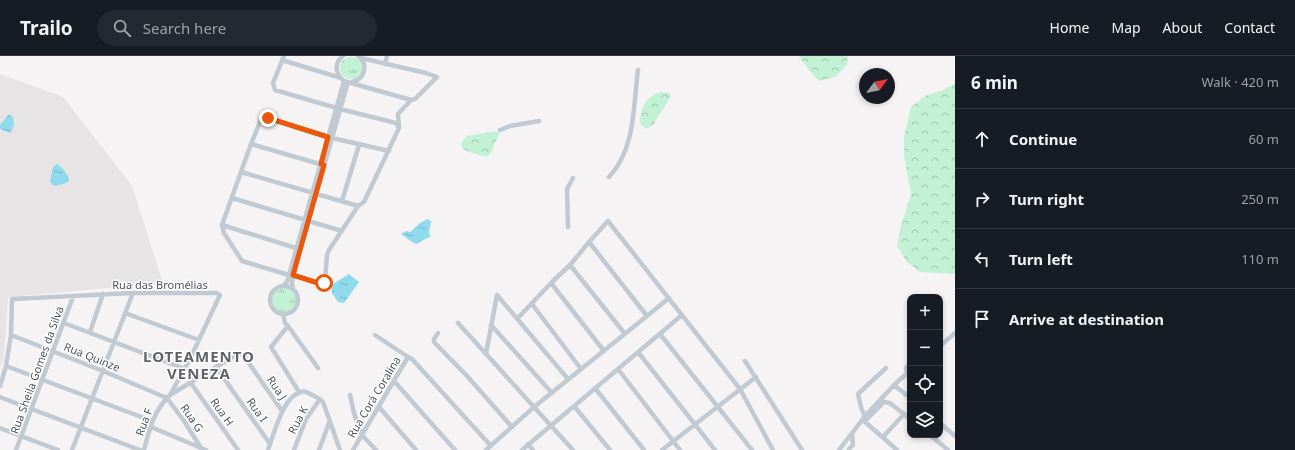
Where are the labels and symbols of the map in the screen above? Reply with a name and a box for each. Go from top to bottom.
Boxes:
north arrow [859,68,895,104]
route end [259,109,277,127]
route start [315,274,333,292]
street label: Rua das Bromélias [112,277,208,292]
street label: Rua Sheila Gomes da Silva [6,304,67,436]
street label: Rua Quinze [62,339,122,375]
district label: LOTEAMENTO VENEZA [143,346,255,383]
street label: Rua Corá Coralina [343,353,404,440]
street label: Rua J [264,373,291,403]
street label: Rua H [207,395,237,429]
street label: Rua I [244,395,271,425]
street label: Rua G [178,401,207,435]
street label: Rua K [284,403,311,436]
street label: Rua F [131,406,156,438]

